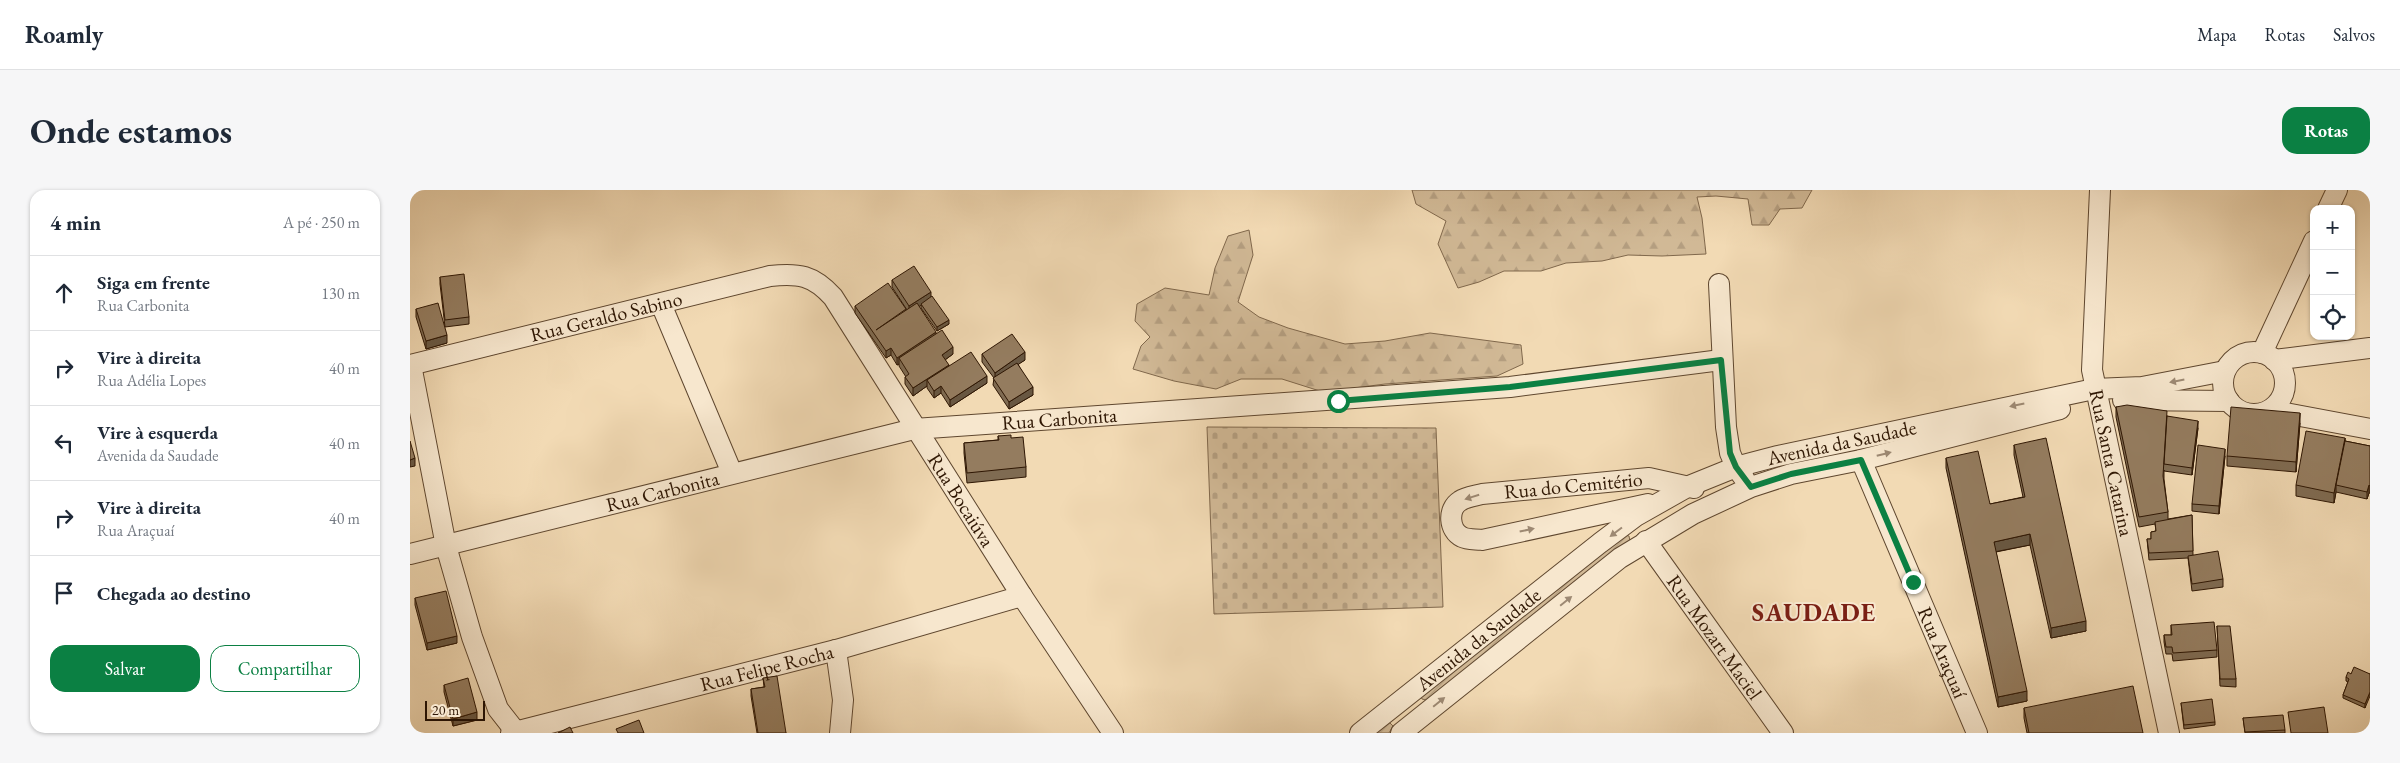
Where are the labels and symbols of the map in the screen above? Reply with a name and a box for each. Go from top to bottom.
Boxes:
street label: Rua Geraldo Sabino [527,285,685,348]
one-way arrow [2169,377,2185,385]
street label: Rua Santa Catarina [2083,387,2140,539]
route start [1327,390,1350,413]
one-way arrow [2010,401,2025,409]
street label: Rua Carbonita [1001,402,1118,436]
street label: Avenida da Saudade [1763,414,1919,472]
street label: Rua Bocaiúva [922,448,1001,552]
one-way arrow [1876,450,1891,458]
street label: Rua Carbonita [603,465,722,518]
street label: Rua do Cemitério [1503,466,1644,505]
one-way arrow [1464,493,1479,501]
one-way arrow [1519,526,1535,534]
one-way arrow [1610,526,1623,537]
street label: Rua Mozart Maciel [1661,569,1768,705]
route end [1902,571,1925,594]
street label: Avenida da Saudade [1410,582,1546,697]
one-way arrow [1559,595,1572,606]
district label: SAUDADE [1752,596,1876,628]
street label: Rua Araçuaí [1912,603,1974,702]
street label: Rua Felipe Rocha [697,638,836,697]
one-way arrow [1433,697,1446,708]
scale bar [425,698,485,721]

